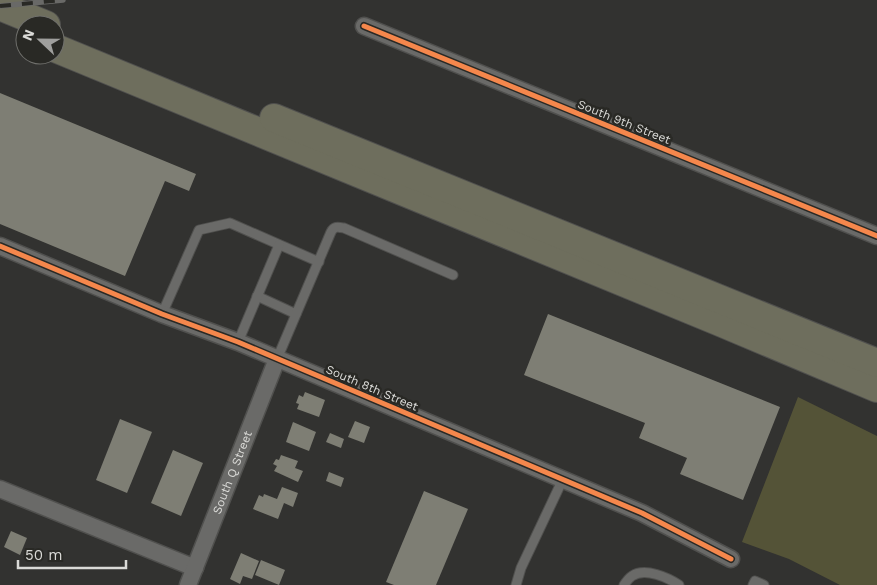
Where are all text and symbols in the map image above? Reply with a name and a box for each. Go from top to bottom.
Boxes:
north arrow [15,15,65,65]
text: N [19,27,37,43]
street label: South 9th Street [576,97,672,147]
street label: South 8th Street [324,362,420,414]
street label: South Q Street [210,429,255,516]
scale bar [18,538,125,570]
text: 50 m [25,546,62,564]

